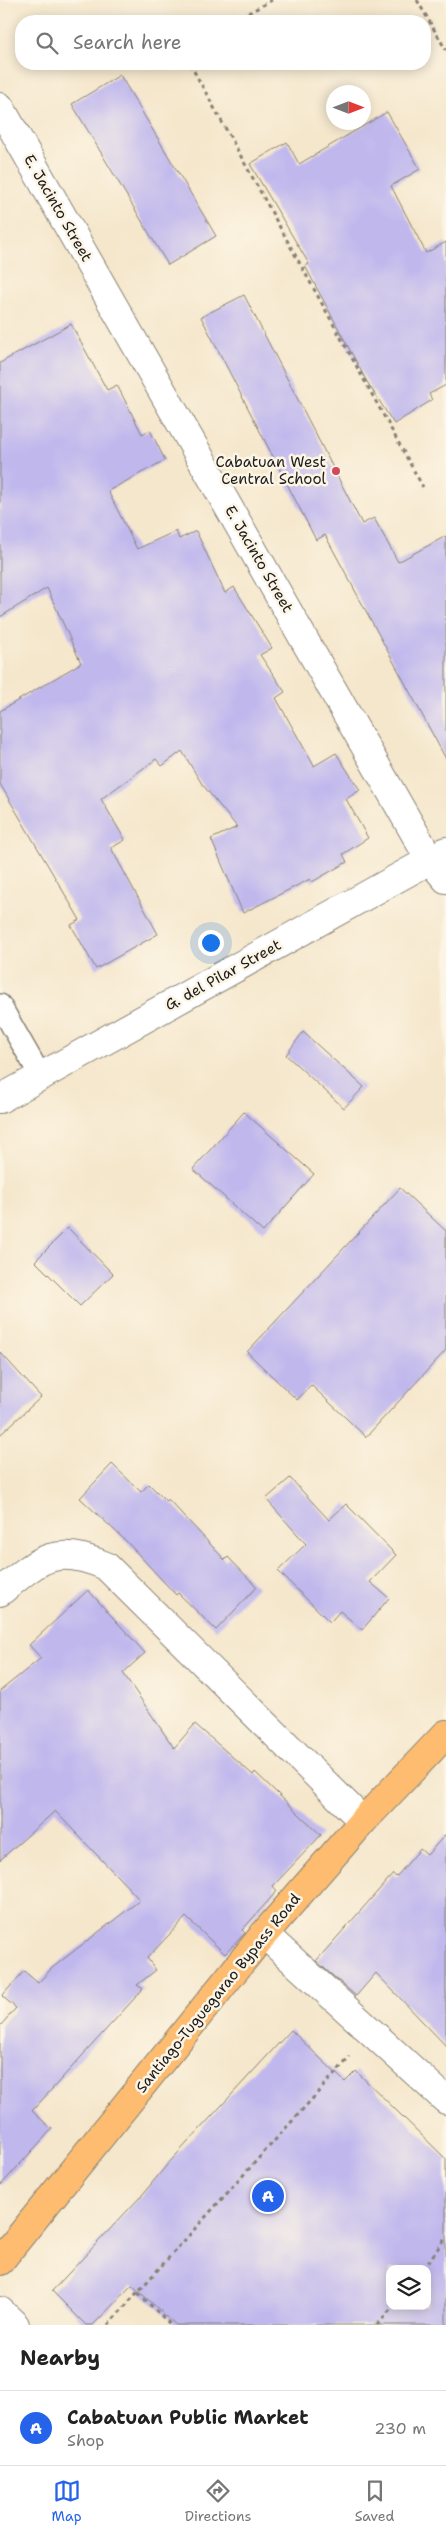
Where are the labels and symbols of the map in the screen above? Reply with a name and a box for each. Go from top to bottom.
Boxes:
north arrow [326,85,371,130]
street label: E. Jacinto Street [19,151,97,265]
place label: Cabatuan West Central School [216,452,326,489]
marker: Cabatuan West Central School [330,465,342,477]
street label: E. Jacinto Street [220,502,298,616]
your location [198,930,224,956]
street label: G. del Pilar Street [161,935,285,1015]
street label: Santiago-Tuguegarao Bypass Road [131,1889,305,2097]
pin: A [252,2177,284,2215]

